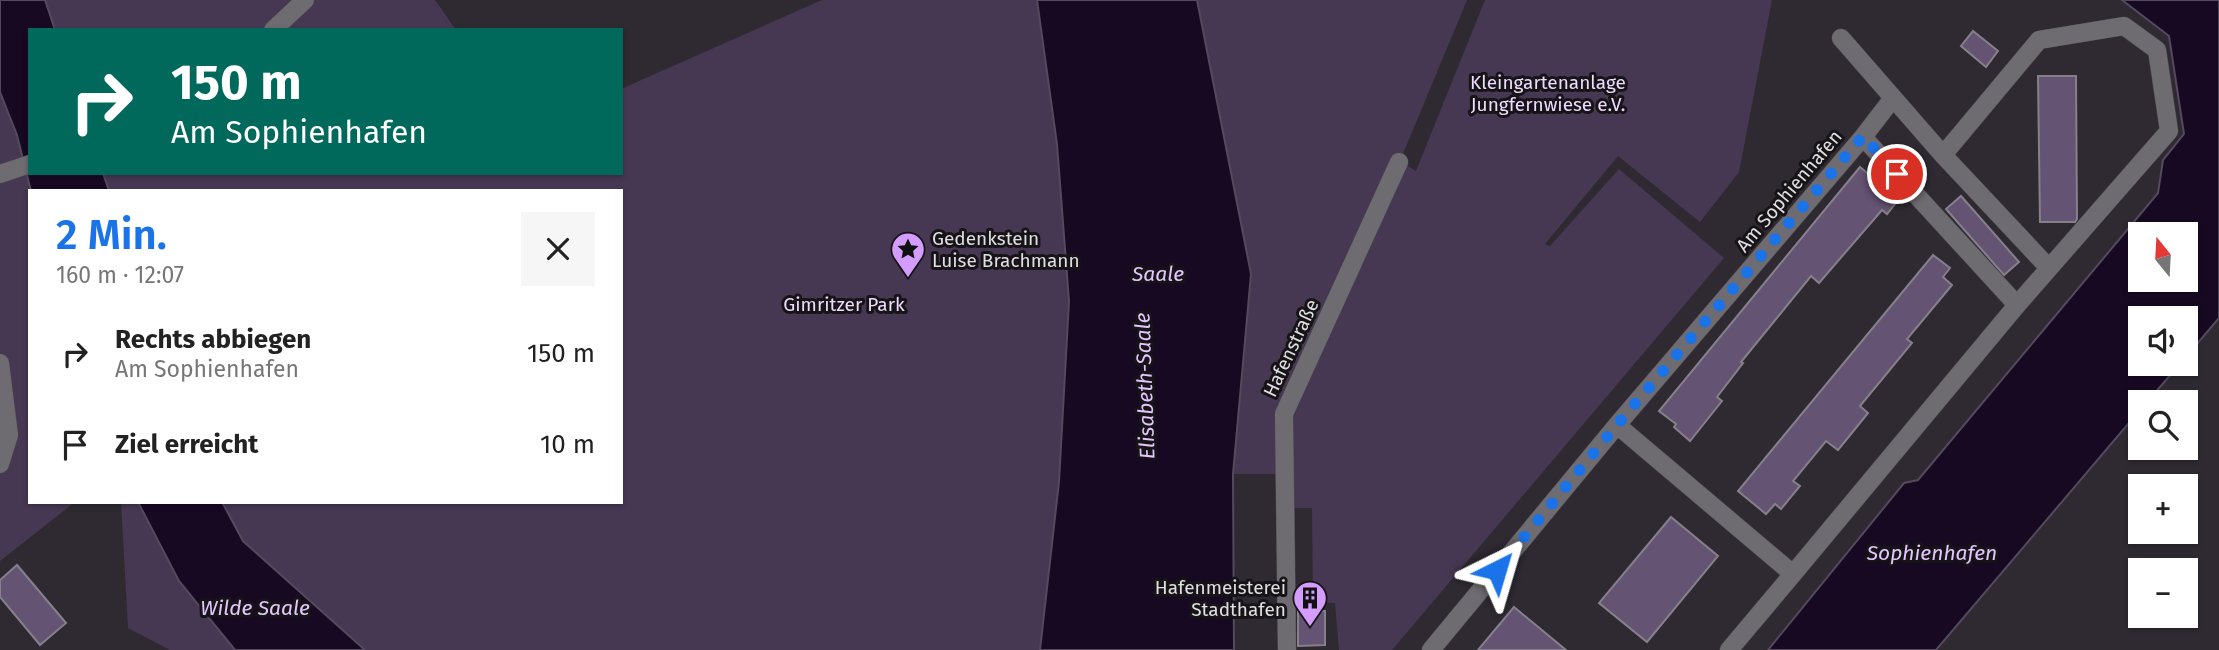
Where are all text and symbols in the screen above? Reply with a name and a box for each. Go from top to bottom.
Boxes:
text: 150 m [171,53,302,112]
icon: right [56,56,147,147]
park label: Kleingartenanlage Jungfernwiese e.V. [1470,71,1626,116]
text: Am Sophienhafen [171,113,427,151]
street label: Am Sophienhafen [1731,125,1847,257]
pin [1867,144,1927,204]
icon: arrive [1878,155,1916,193]
text: 2 Min. [56,210,167,260]
button: close [521,212,595,286]
north arrow [2128,222,2198,292]
map controls [2128,222,2198,628]
place label: Gedenkstein Luise Brachmann [932,227,1080,272]
place icon: Gedenkstein Luise Brachmann [889,230,927,279]
text: 160 m · 12:07 [56,261,184,289]
water label: Saale [1131,261,1184,287]
park label: Gimritzer Park [783,293,905,316]
street label: Hafenstraße [1258,295,1324,401]
button: sound [2128,306,2198,376]
water label: Elisabeth-Saale [1129,312,1161,460]
text: Rechts abbiegen [115,324,311,355]
icon: right [56,335,94,373]
text: 150 m [527,338,595,369]
text: Am Sophienhafen [115,355,299,383]
button: search [2128,390,2198,460]
icon: arrive [56,426,94,464]
text: Ziel erreicht [115,429,258,460]
text: 10 m [540,429,595,460]
button: + [2128,474,2198,544]
position arrow [1460,533,1534,607]
water label: Sophienhafen [1866,540,1997,566]
button: − [2128,558,2198,628]
place label: Hafenmeisterei Stadthafen [1155,576,1286,621]
building icon: Hafenmeisterei Stadthafen [1291,579,1329,628]
water label: Wilde Saale [200,595,310,621]

